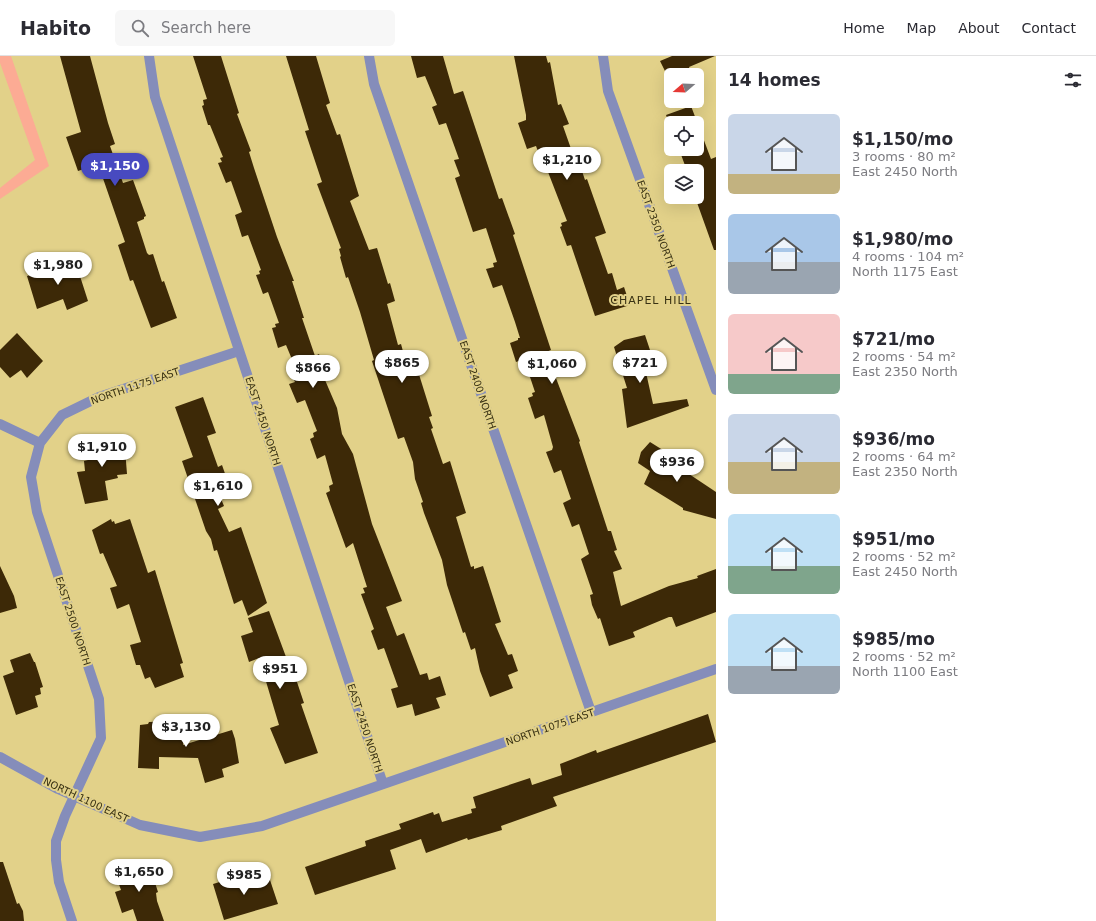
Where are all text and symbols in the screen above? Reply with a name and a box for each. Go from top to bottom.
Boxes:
search box [115,10,395,46]
text: Habito [20,17,91,39]
icon: search [129,17,151,39]
text: Search here [161,19,251,37]
text: Home [843,20,885,36]
text: Map [907,20,936,36]
text: About [958,20,1000,36]
text: Contact [1022,20,1076,36]
north arrow [664,68,704,108]
map controls [664,68,704,204]
icon: filters [1062,69,1084,91]
text: 14 homes [728,70,821,90]
button: locate [664,116,704,156]
text: $1,150/mo [852,129,953,149]
icon: home [760,130,808,178]
pin: $1,210 [534,147,600,181]
text: 3 rooms · 80 m² [852,149,956,164]
text: $1,210 [542,152,592,167]
pin: $1,150 [82,153,148,187]
text: $1,150 [90,158,140,173]
button: layers [664,164,704,204]
text: East 2450 North [852,164,958,179]
street label: EAST 2350 NORTH [635,179,677,269]
text: $1,980/mo [852,229,953,249]
icon: home [760,230,808,278]
text: 4 rooms · 104 m² [852,249,964,264]
pin: $1,980 [25,252,91,286]
text: $1,980 [33,257,83,272]
text: North 1175 East [852,264,958,279]
district label: CHAPEL HILL [610,294,692,307]
text: $721/mo [852,329,935,349]
icon: home [760,330,808,378]
street label: EAST 2400 NORTH [458,339,498,431]
text: 2 rooms · 54 m² [852,349,956,364]
pin: $865 [378,350,426,384]
pin: $721 [616,350,664,384]
pin: $1,060 [519,351,585,385]
pin: $866 [289,355,337,389]
text: $865 [384,355,420,370]
text: $721 [622,355,658,370]
text: $1,060 [527,356,577,371]
text: $866 [295,360,331,375]
text: East 2350 North [852,364,958,379]
street label: NORTH 1175 EAST [89,365,181,406]
street label: EAST 2450 NORTH [243,375,283,467]
text: $936/mo [852,429,935,449]
icon: home [760,430,808,478]
pin: $1,910 [69,434,135,468]
text: $1,910 [77,439,127,454]
pin: $936 [653,449,701,483]
text: 2 rooms · 64 m² [852,449,956,464]
text: $936 [659,454,695,469]
text: East 2350 North [852,464,958,479]
pin: $1,610 [185,473,251,507]
text: $1,610 [193,478,243,493]
text: $951/mo [852,529,935,549]
icon: home [760,530,808,578]
text: 2 rooms · 52 m² [852,549,956,564]
text: East 2450 North [852,564,958,579]
street label: EAST 2500 NORTH [53,575,93,667]
text: $985/mo [852,629,935,649]
icon: home [760,630,808,678]
text: 2 rooms · 52 m² [852,649,956,664]
pin: $951 [256,656,304,690]
text: $951 [262,661,298,676]
text: North 1100 East [852,664,958,679]
street label: EAST 2450 NORTH [345,682,385,774]
street label: NORTH 1075 EAST [504,706,596,747]
pin: $3,130 [153,714,219,748]
text: $3,130 [161,719,211,734]
street label: NORTH 1100 EAST [42,775,131,825]
pin: $1,650 [106,859,172,893]
pin: $985 [220,862,268,896]
text: $1,650 [114,864,164,879]
text: $985 [226,867,262,882]

